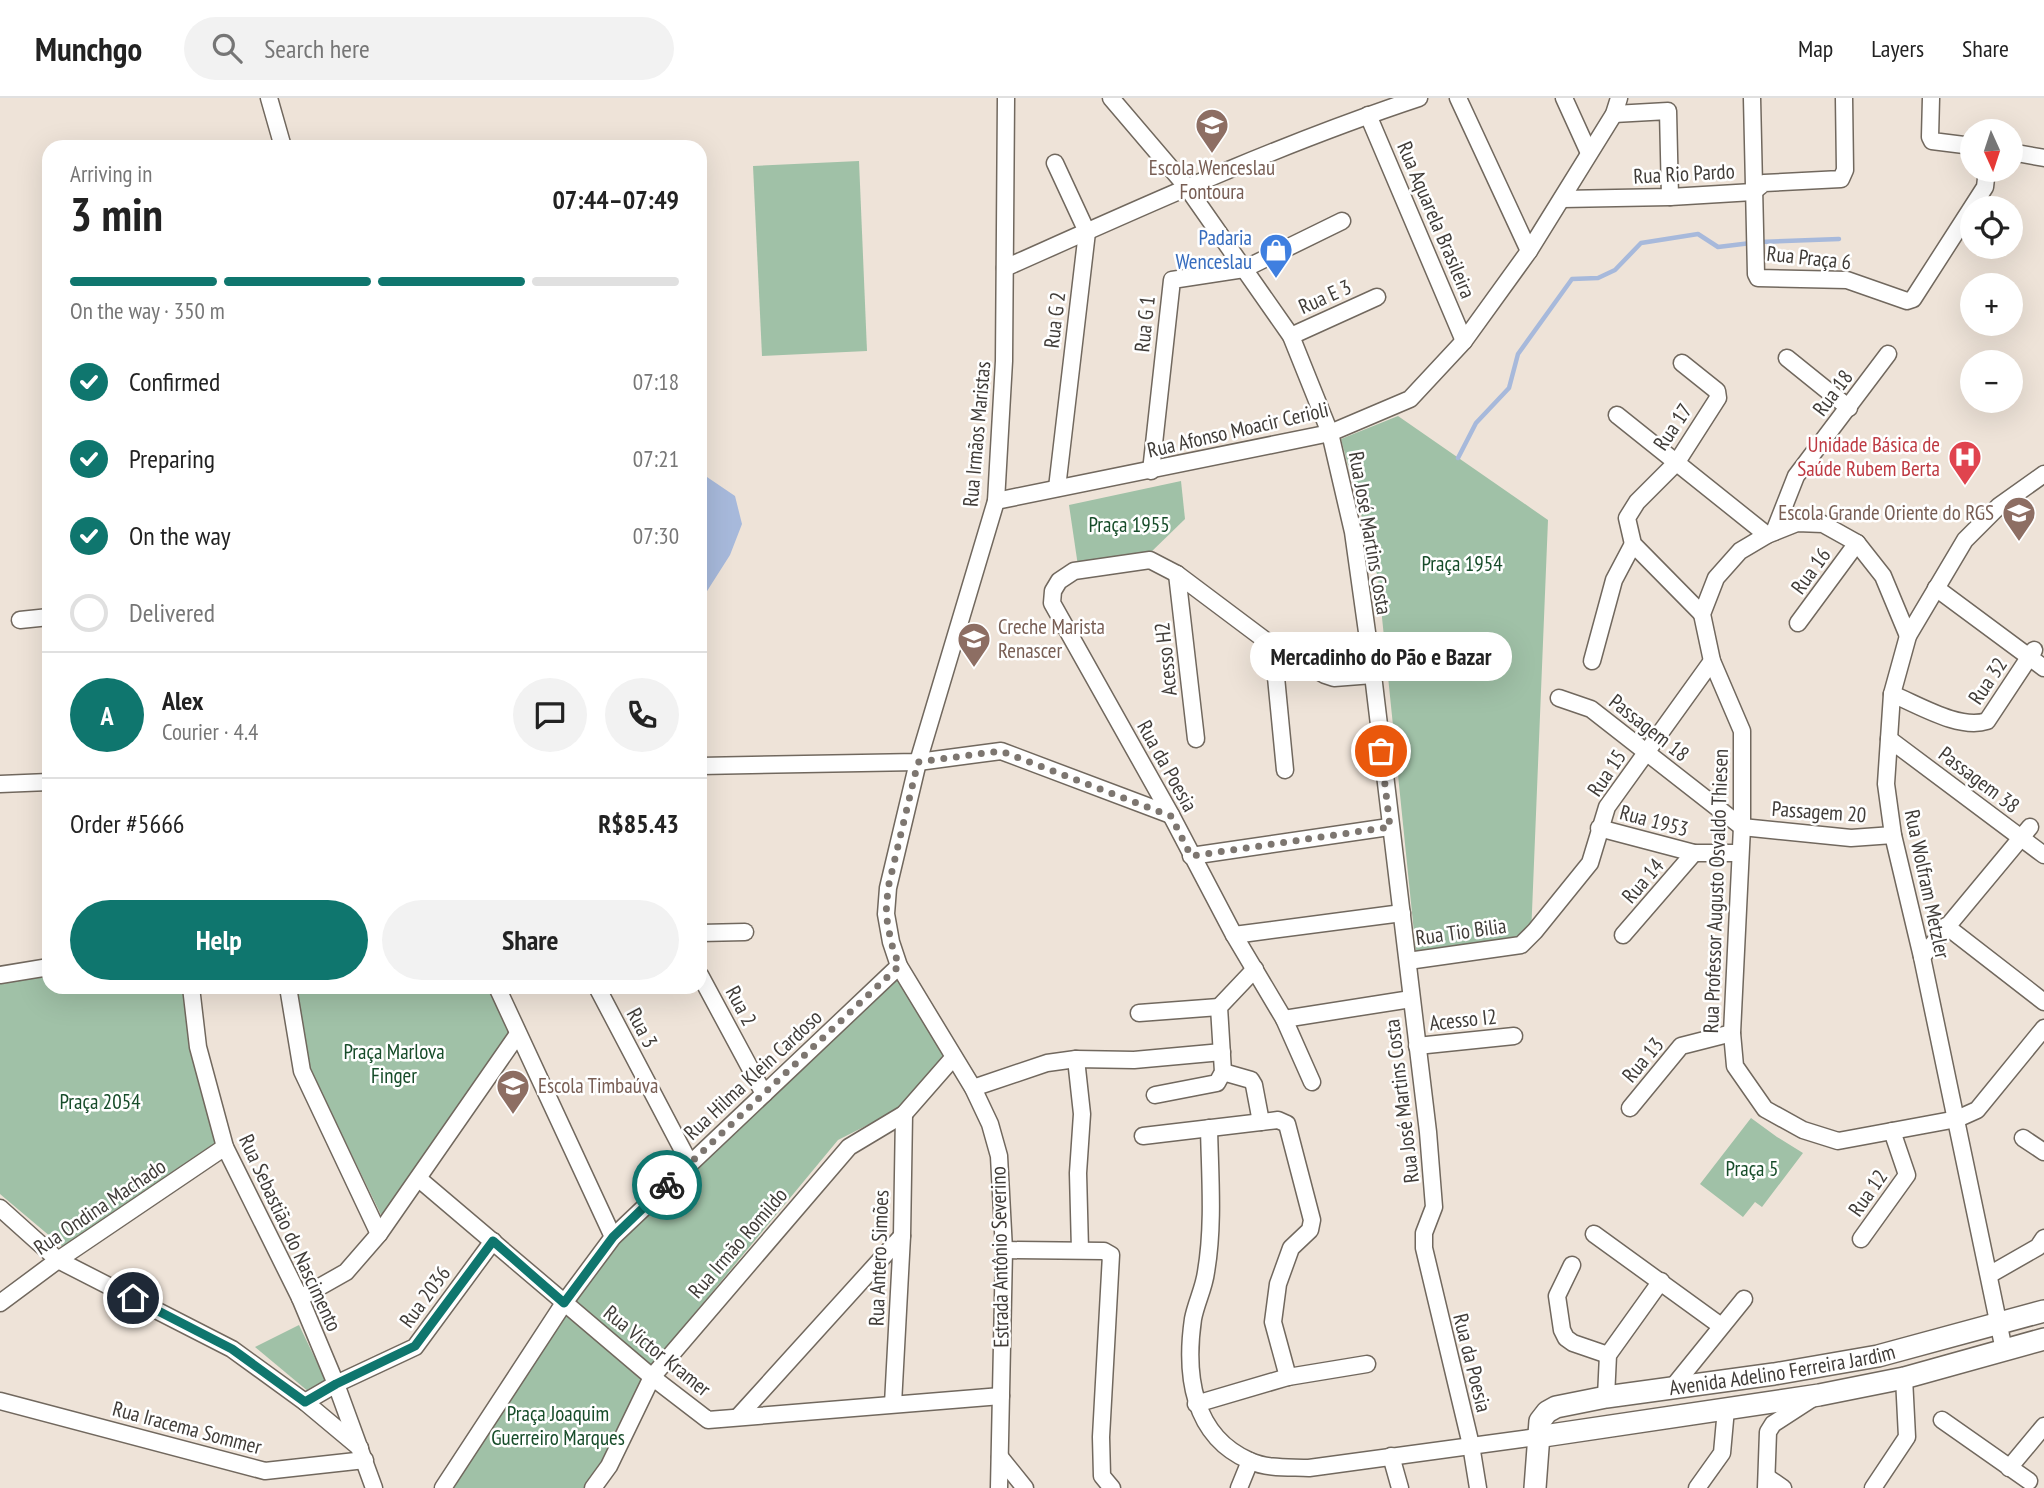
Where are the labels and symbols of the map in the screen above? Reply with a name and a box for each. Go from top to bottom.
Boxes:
school or university icon: Escola Wenceslau Fontoura [1193,106,1231,155]
north arrow [1960,119,2023,182]
street label: Rua Aquarela Brasileira [1391,137,1482,302]
place label: Escola Wenceslau Fontoura [1149,154,1275,205]
street label: Rua Rio Pardo [1633,157,1735,190]
place label: Padaria Wenceslau [1175,224,1252,275]
shop icon: Padaria Wenceslau [1257,231,1295,280]
street label: Rua Praça 6 [1765,240,1853,275]
street label: Rua E 3 [1294,273,1355,320]
street label: Rua G 2 [1038,290,1071,350]
street label: Rua G 1 [1128,295,1161,353]
street label: Rua Irmãos Maristas [957,360,996,508]
street label: Rua 18 [1806,364,1859,421]
street label: Rua Afonso Moacir Cerioli [1145,396,1331,463]
street label: Rua 17 [1647,398,1698,455]
place label: Unidade Básica de Saúde Rubem Berta [1797,431,1940,482]
hospital icon: Unidade Básica de Saúde Rubem Berta [1946,438,1984,487]
street label: Rua José Martins Costa [1343,449,1398,616]
school or university icon: Escola Grande Oriente do RGS [2000,494,2038,543]
place label: Escola Grande Oriente do RGS [1778,499,1994,526]
park label: Praça 1955 [1088,511,1170,538]
street label: Rua 16 [1785,542,1836,599]
park label: Praça 1954 [1421,550,1503,577]
place label: Creche Marista Renascer [998,613,1105,664]
school or university icon: Creche Marista Renascer [955,620,993,669]
street label: Acesso H2 [1148,621,1183,697]
callout: Mercadinho do Pão e Bazar [1250,632,1512,681]
street label: Rua 32 [1962,652,2013,709]
street label: Passagem 18 [1604,688,1695,767]
street label: Rua da Poesia [1131,715,1204,816]
pin [1351,721,1411,781]
street label: Passagem 38 [1933,740,2025,819]
street label: Rua 15 [1581,744,1632,801]
street label: Rua Professor Augusto Osvaldo Thiesen [1697,748,1734,1034]
street label: Passagem 20 [1771,795,1867,828]
street label: Rua 1953 [1617,798,1691,843]
street label: Rua Wolfram Metzler [1899,807,1956,961]
street label: Rua 14 [1616,852,1670,909]
street label: Rua Tio Bilia [1414,912,1508,951]
street label: Rua 2 [720,981,763,1030]
street label: Rua 3 [621,1003,664,1052]
street label: Acesso I2 [1428,1003,1498,1036]
street label: Rua Hilma Klein Cardoso [678,1004,827,1146]
street label: Rua José Martins Costa [1378,1018,1425,1185]
street label: Rua 13 [1616,1031,1669,1088]
park label: Praça Marlova Finger [343,1038,445,1089]
school or university icon: Escola Timbaúva [494,1067,532,1116]
place label: Escola Timbaúva [538,1072,658,1099]
park label: Praça 2054 [59,1088,141,1115]
street label: Rua Sebastião do Nascimento [233,1130,348,1336]
courier [632,1150,702,1220]
street label: Rua Ondina Machado [29,1152,171,1261]
park label: Praça 5 [1726,1155,1778,1182]
street label: Rua 12 [1842,1164,1893,1221]
street label: Estrada Antônio Severino [984,1166,1015,1348]
street label: Rua Irmão Romildo [682,1182,793,1304]
street label: Rua Antero Simões [863,1189,894,1327]
street label: Rua 2036 [393,1261,456,1333]
pin [103,1268,163,1328]
street label: Rua Victor Kramer [598,1299,717,1402]
street label: Rua da Poesia [1447,1311,1498,1415]
street label: Avenida Adelino Ferreira Jardim [1667,1338,1898,1401]
street label: Rua Iracema Sommer [110,1395,265,1460]
park label: Praça Joaquim Guerreiro Marques [491,1400,625,1451]

